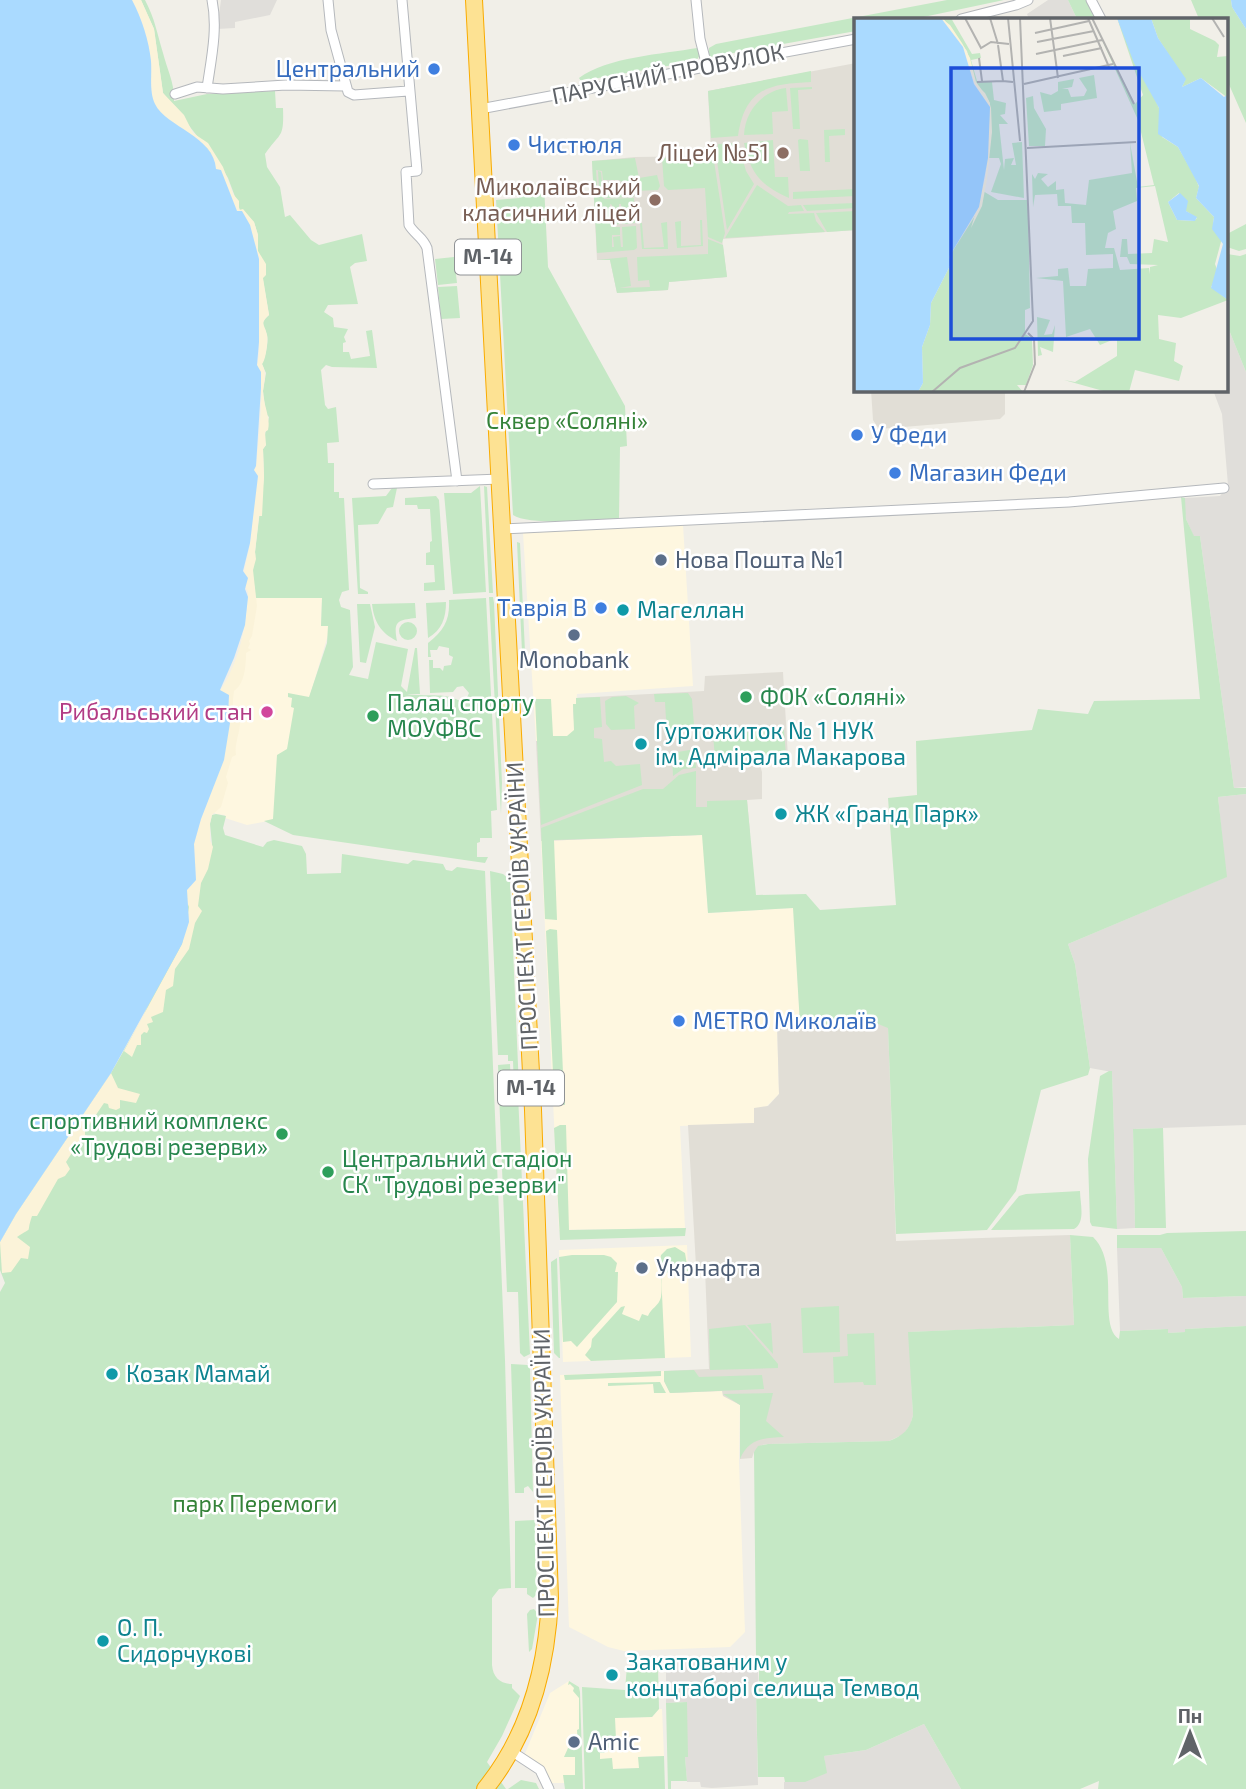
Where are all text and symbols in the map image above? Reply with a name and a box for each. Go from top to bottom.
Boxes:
inset map [854,18,1228,392]
street label: ПАРУСНИЙ ПРОВУЛОК [549,37,787,109]
place label: Центральний [276,54,420,82]
marker: Центральний [426,61,442,77]
place label: Чистюля [528,130,622,158]
marker: Чистюля [506,137,522,153]
place label: Ліцей №51 [658,138,769,166]
marker: Ліцей №51 [775,145,791,161]
place label: Миколаївський класичний ліцей [462,172,641,226]
marker: Миколаївський класичний ліцей [647,192,663,208]
road number: М-14 [455,240,521,274]
park label: Сквер «Соляні» [486,406,648,434]
place label: У Феди [871,420,947,448]
marker: У Феди [849,427,865,443]
place label: Магазин Феди [909,458,1067,486]
marker: Магазин Феди [887,465,903,481]
place label: Нова Пошта №1 [675,545,844,573]
marker: Нова Пошта №1 [653,552,669,568]
place label: Таврія В [497,593,587,621]
place label: Магеллан [637,595,745,623]
marker: Таврія В [593,600,609,616]
marker: Магеллан [615,602,631,618]
marker: Monobank [566,627,582,643]
place label: Monobank [519,645,630,673]
place label: ФОК «Соляні» [760,682,906,710]
place label: Палац спорту МОУФВС [387,688,534,742]
marker: ФОК «Соляні» [738,689,754,705]
place label: Рибальський стан [59,697,253,725]
marker: Рибальський стан [259,704,275,720]
marker: Палац спорту МОУФВС [365,708,381,724]
place label: Гуртожиток № 1 НУК ім. Адмірала Макарова [655,716,906,770]
marker: Гуртожиток № 1 НУК ім. Адмірала Макарова [633,736,649,752]
street label: ПРОСПЕКТ ГЕРОЇВ УКРАЇНИ [499,761,543,1051]
place label: ЖК «Гранд Парк» [795,799,979,827]
marker: ЖК «Гранд Парк» [773,806,789,822]
place label: METRO Миколаїв [693,1006,877,1034]
marker: METRO Миколаїв [671,1013,687,1029]
road number: М-14 [498,1070,564,1106]
place label: спортивний комплекс «Трудові резерви» [29,1106,268,1161]
marker: спортивний комплекс «Трудові резерви» [274,1126,290,1142]
place label: Центральний стадіон СК "Трудові резерви" [342,1144,572,1199]
marker: Центральний стадіон СК "Трудові резерви" [320,1164,336,1180]
place label: Укрнафта [656,1253,761,1281]
marker: Укрнафта [634,1260,650,1276]
street label: ПРОСПЕКТ ГЕРОЇВ УКРАЇНИ [526,1328,560,1618]
place label: Козак Мамай [126,1359,270,1387]
marker: Козак Мамай [104,1366,120,1382]
park label: парк Перемоги [173,1489,337,1517]
place label: О. П. Сидорчукові [117,1613,252,1668]
marker: О. П. Сидорчукові [95,1633,111,1649]
place label: Закатованим у концтаборі селища Темвод [626,1647,919,1701]
marker: Закатованим у концтаборі селища Темвод [604,1667,620,1683]
north arrow [1155,1698,1225,1768]
text: Пн [1178,1704,1202,1727]
place label: Amic [588,1727,639,1755]
marker: Amic [566,1734,582,1750]

